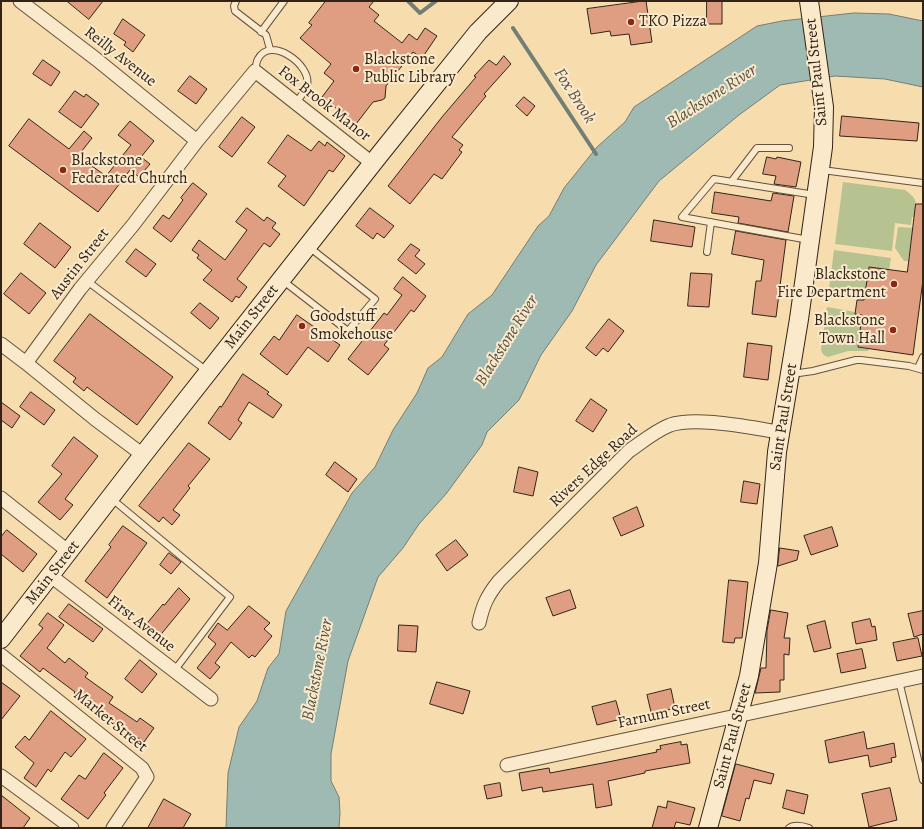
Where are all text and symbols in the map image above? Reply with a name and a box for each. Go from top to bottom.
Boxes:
place label: TKO Pizza [639,12,707,32]
marker: TKO Pizza [626,17,636,27]
street label: Saint Paul Street [802,17,832,127]
street label: Reilly Avenue [80,23,160,91]
place label: Blackstone Public Library [364,50,456,88]
water label: Blackstone River [663,60,761,134]
street label: Fox Brook Manor [274,62,374,146]
marker: Blackstone Public Library [351,64,361,74]
water label: Fox Brook [549,64,599,128]
place label: Blackstone Federated Church [71,151,188,189]
marker: Blackstone Federated Church [58,165,68,175]
street label: Austin Street [46,225,114,303]
place label: Blackstone Fire Department [777,265,886,303]
marker: Blackstone Fire Department [889,279,899,289]
street label: Main Street [221,281,283,353]
water label: Blackstone River [471,292,543,390]
place label: Goodstuff Smokehouse [310,307,393,345]
place label: Blackstone Town Hall [814,311,885,349]
marker: Goodstuff Smokehouse [297,321,307,331]
marker: Blackstone Town Hall [888,325,898,335]
street label: Saint Paul Street [766,362,802,472]
street label: Rivers Edge Road [546,420,642,512]
street label: Main Street [22,537,84,609]
street label: First Avenue [103,591,179,657]
water label: Blackstone River [298,617,338,723]
street label: Saint Paul Street [710,681,756,791]
street label: Market Street [69,685,151,757]
street label: Farnum Street [616,695,712,733]

